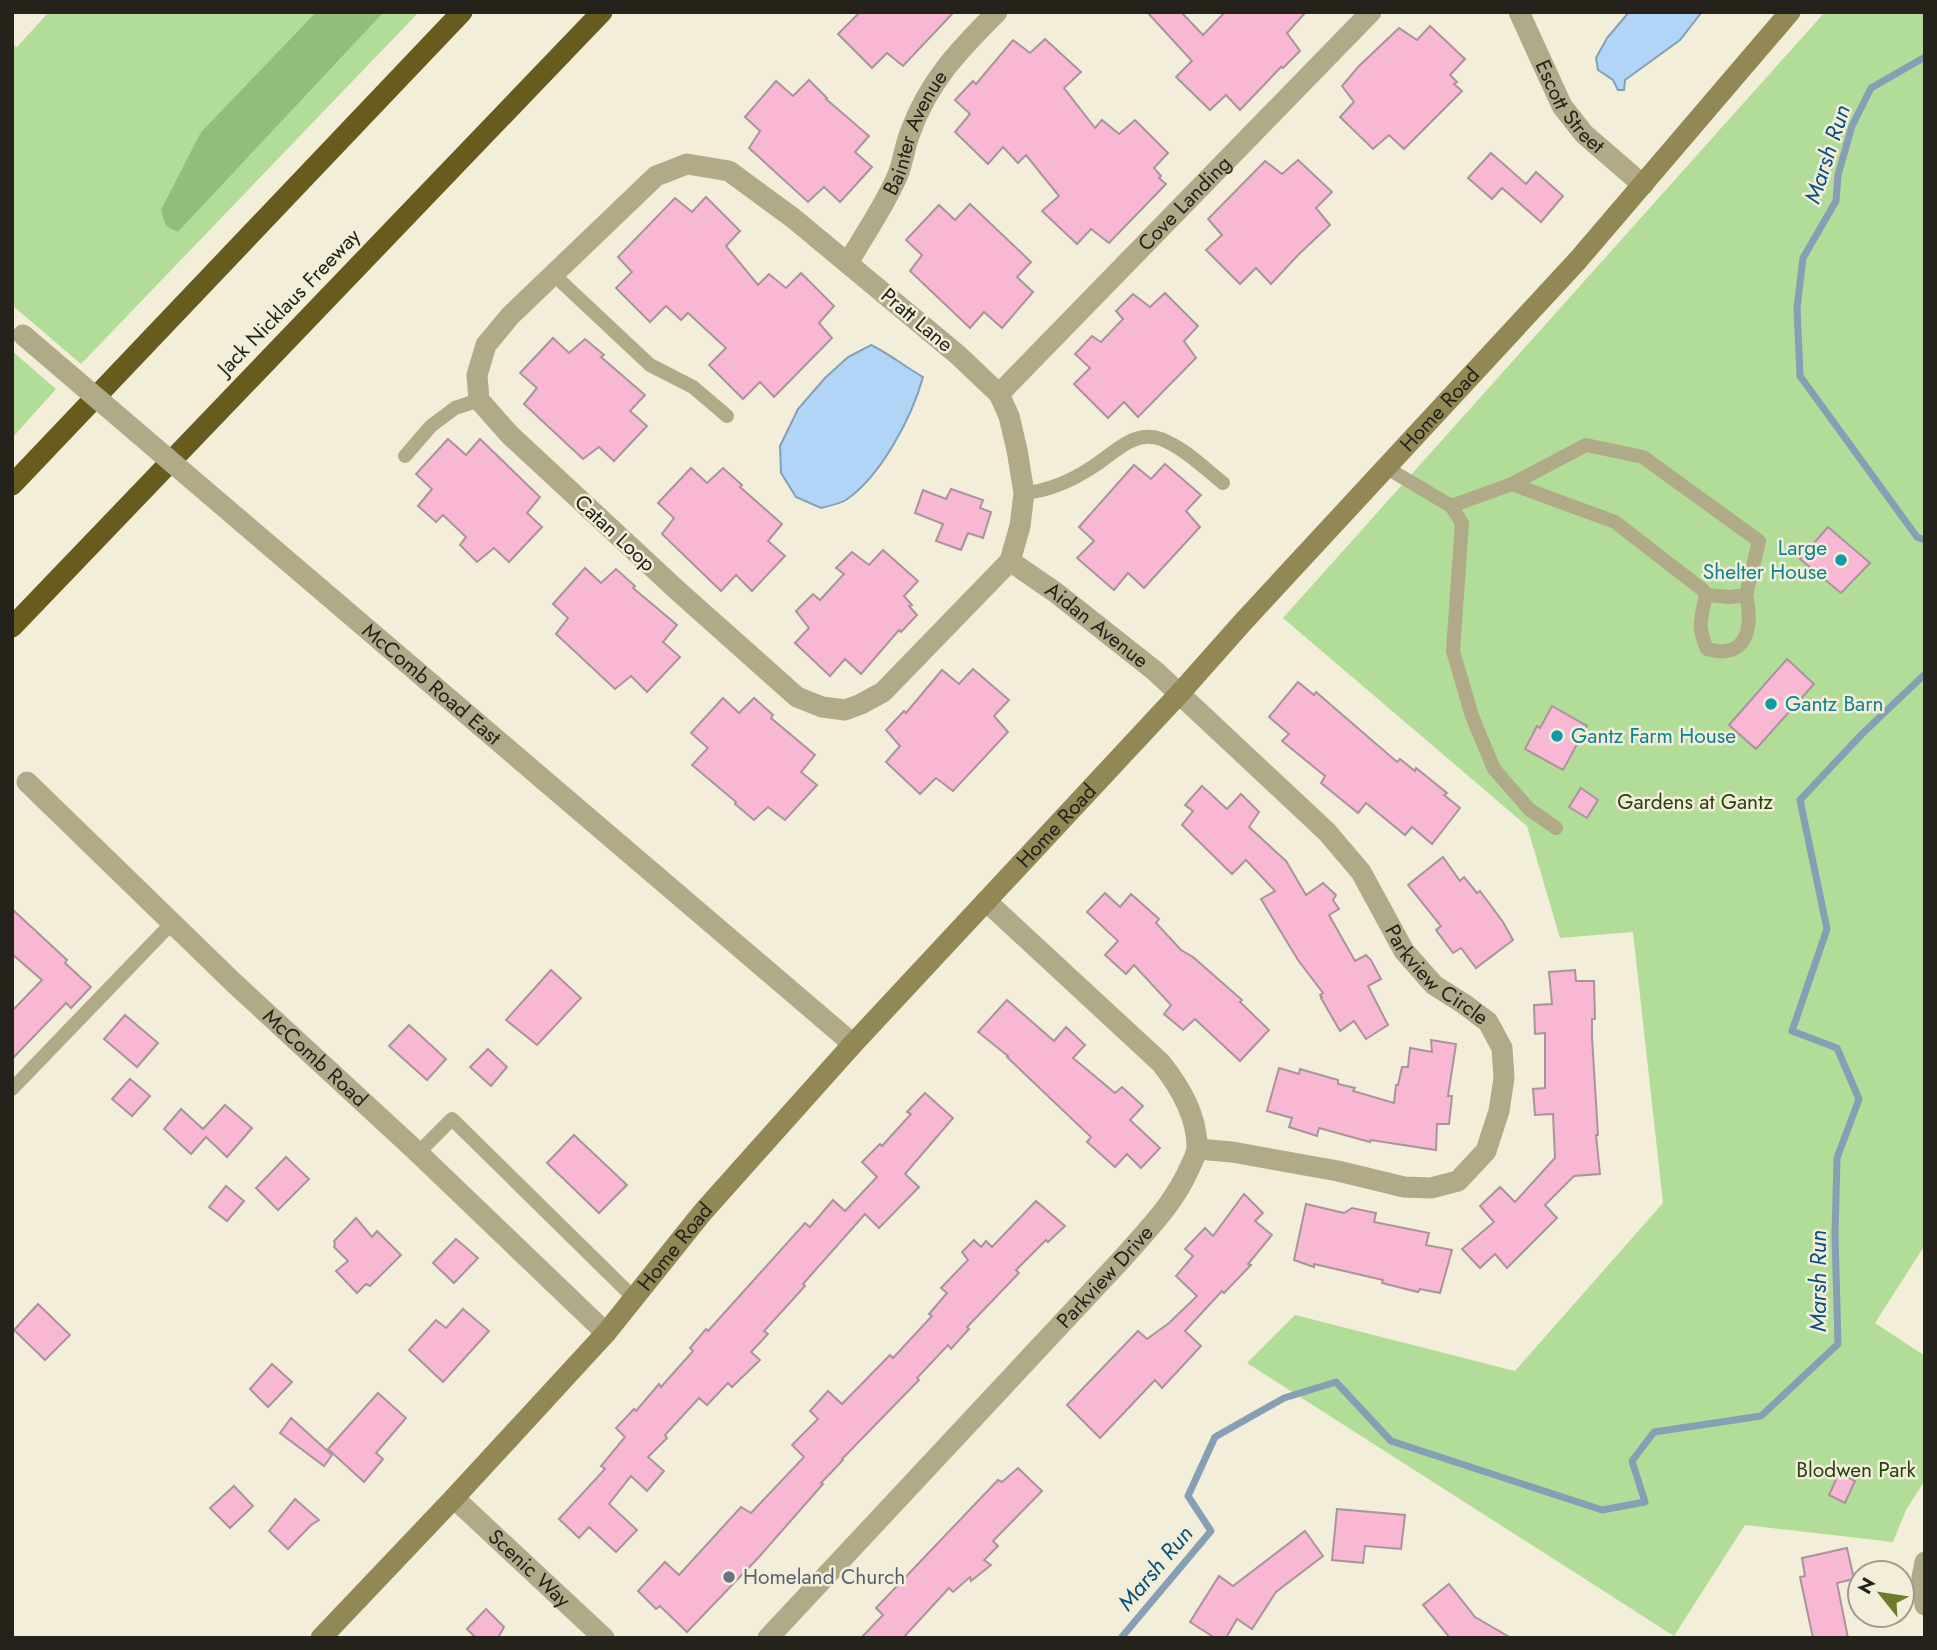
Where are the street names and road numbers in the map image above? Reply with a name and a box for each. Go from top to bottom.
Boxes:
street label: Escott Street [1528,55,1611,160]
street label: Bainter Avenue [875,64,955,200]
street label: Cove Landing [1131,149,1238,258]
street label: Jack Nicklaus Freeway [209,221,368,384]
street label: Pratt Lane [874,281,960,359]
street label: Home Road [1393,361,1486,458]
street label: Catan Loop [568,487,662,579]
street label: Aidan Avenue [1039,575,1155,675]
street label: McComb Road East [356,616,508,752]
street label: Home Road [1009,777,1103,875]
street label: Parkview Circle [1377,919,1495,1032]
street label: McComb Road [256,1002,374,1114]
street label: Home Road [630,1196,720,1297]
street label: Parkview Drive [1050,1219,1160,1335]
street label: Scenic Way [481,1522,578,1615]

